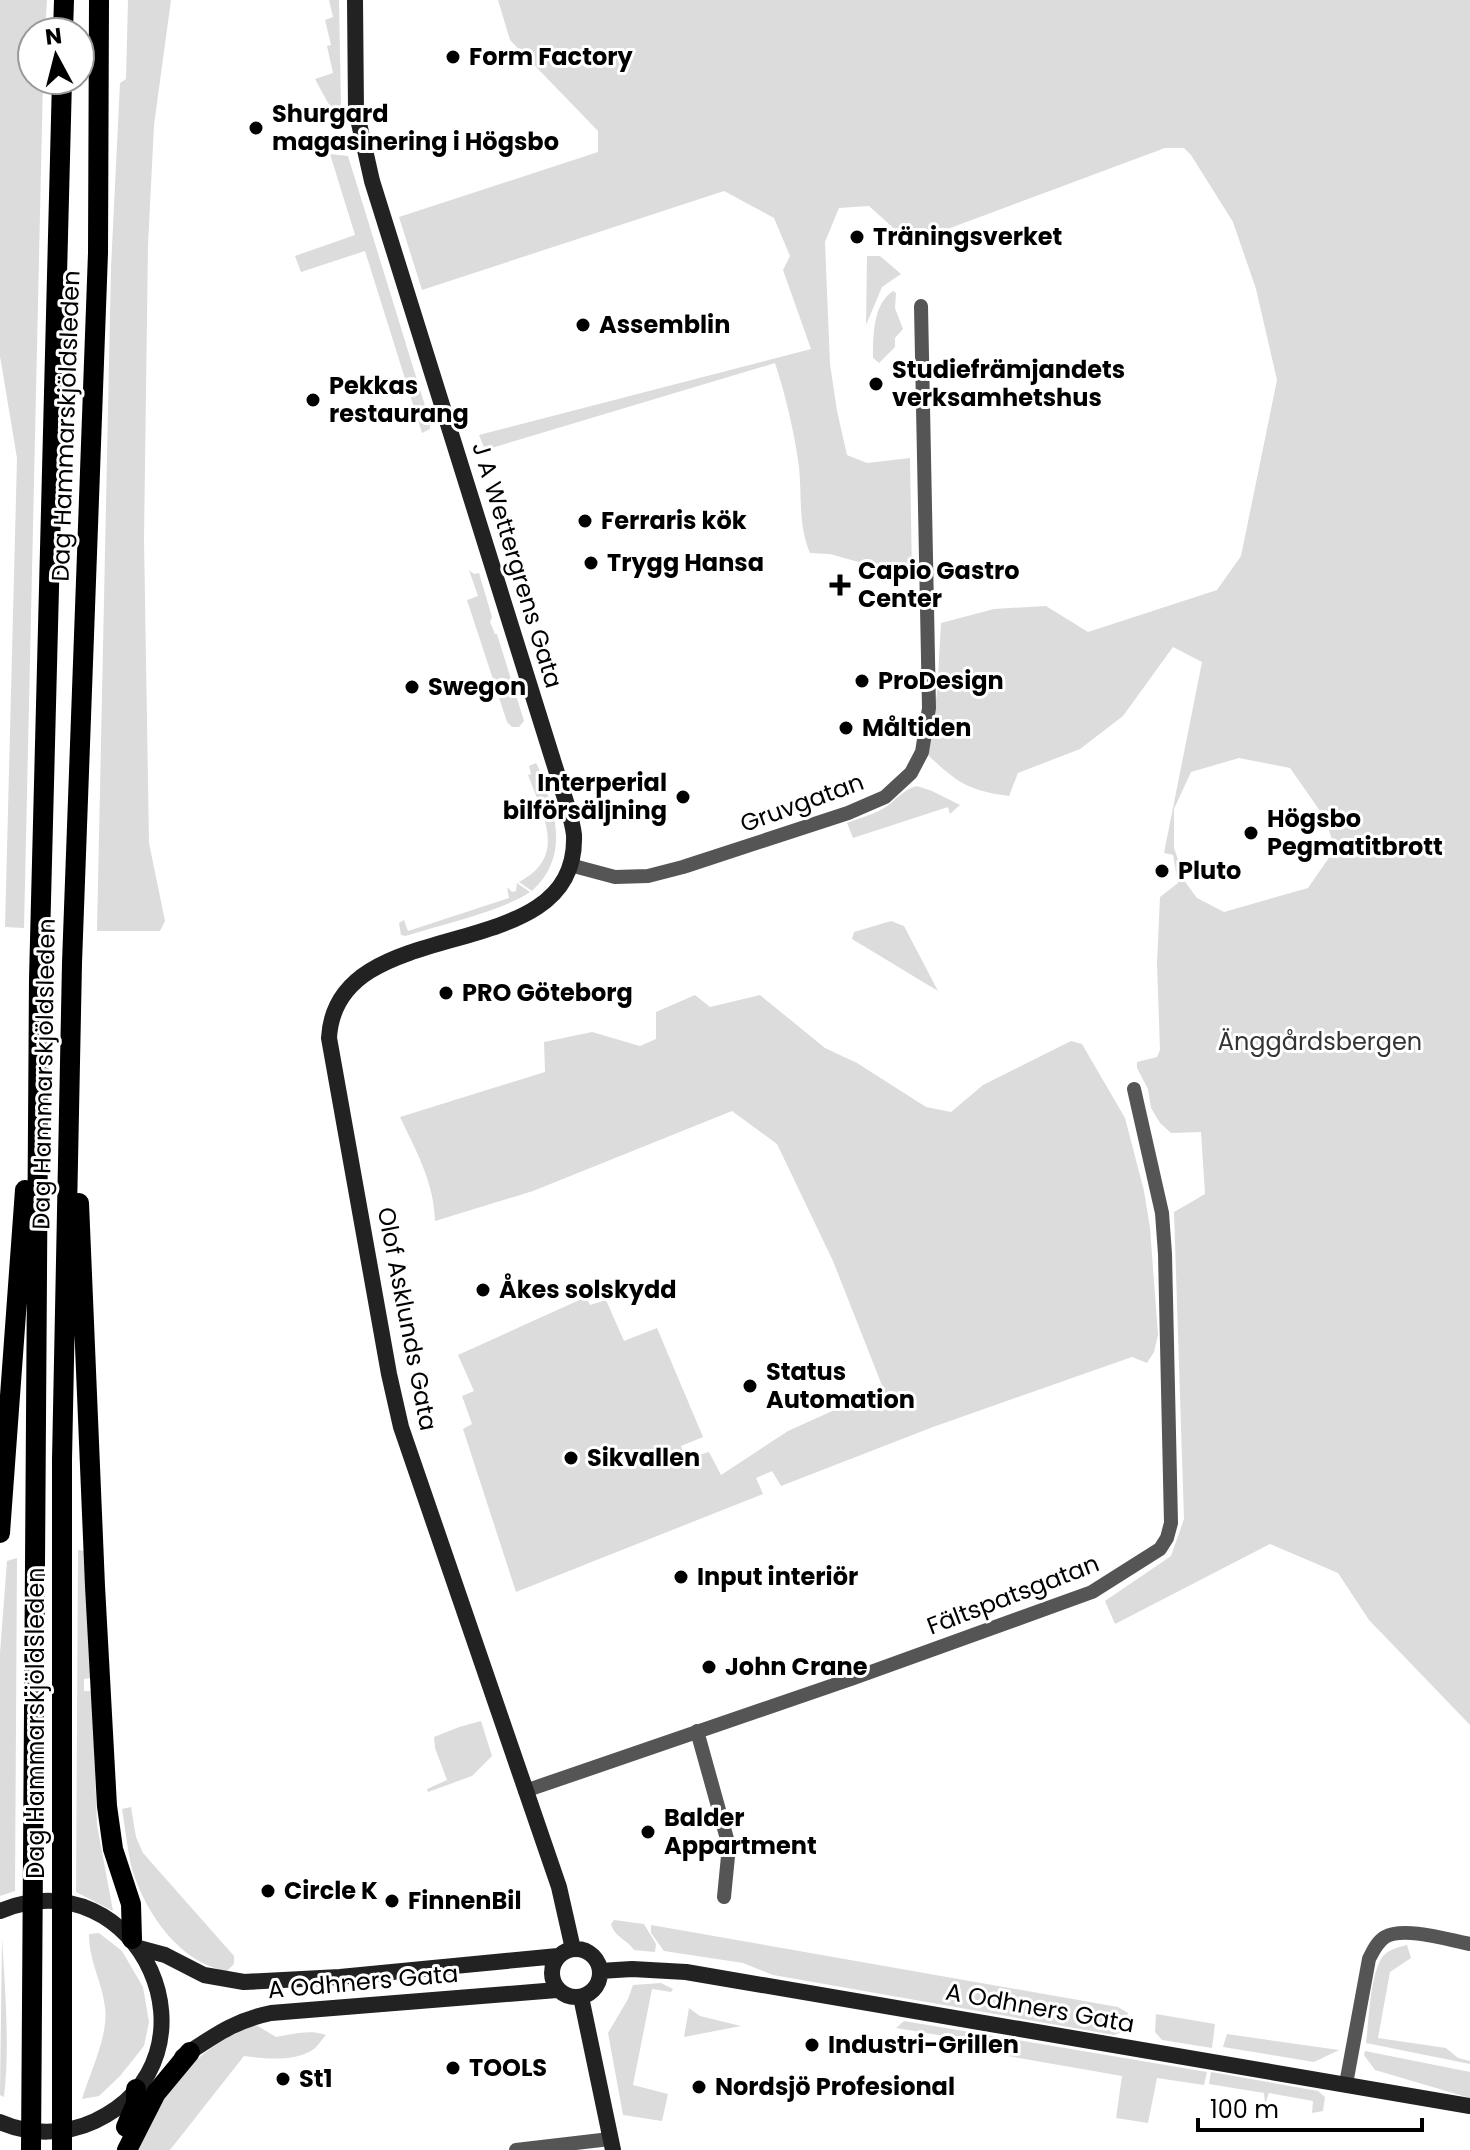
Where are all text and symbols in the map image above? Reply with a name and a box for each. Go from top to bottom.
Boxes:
north arrow [16,16,96,96]
text: N [44,20,64,53]
place label: Form Factory [469,40,633,73]
marker: Form Factory [444,48,462,66]
place label: Shurgard magasinering i Högsbo [272,97,559,158]
marker: Shurgard magasinering i Högsbo [247,119,265,137]
place label: Träningsverket [873,220,1062,253]
marker: Träningsverket [848,228,866,246]
street label: Dag Hammarskjöldsleden [44,270,87,582]
place label: Assemblin [599,308,730,341]
marker: Assemblin [574,316,592,334]
place label: Studiefrämjandets verksamhetshus [892,353,1125,414]
place label: Pekkas restaurang [329,369,469,430]
marker: Studiefrämjandets verksamhetshus [867,375,885,393]
marker: Pekkas restaurang [304,391,322,409]
street label: J A Wettergrens Gata [464,438,571,692]
place label: Ferraris kök [601,504,747,537]
marker: Ferraris kök [576,512,594,530]
place label: Trygg Hansa [607,546,764,579]
marker: Trygg Hansa [582,554,600,572]
place label: Capio Gastro Center [858,554,1020,615]
marker: Capio Gastro Center [829,574,851,596]
place label: ProDesign [878,664,1004,697]
place label: Swegon [428,670,526,703]
marker: ProDesign [853,672,871,690]
marker: Swegon [403,678,421,696]
place label: Måltiden [862,711,972,744]
marker: Måltiden [837,719,855,737]
street label: Gruvgatan [735,765,868,840]
place label: Interperial bilförsäljning [503,766,667,827]
marker: Interperial bilförsäljning [674,788,692,806]
place label: Högsbo Pegmatitbrott [1267,802,1443,863]
marker: Högsbo Pegmatitbrott [1242,824,1260,842]
place label: Pluto [1178,854,1241,887]
marker: Pluto [1153,862,1171,880]
street label: Dag Hammarskjöldsleden [24,918,63,1230]
place label: PRO Göteborg [462,976,633,1009]
marker: PRO Göteborg [437,984,455,1002]
park label: Änggårdsbergen [1218,1025,1422,1058]
street label: Olof Asklunds Gata [370,1204,445,1434]
place label: Åkes solskydd [499,1273,677,1306]
marker: Åkes solskydd [474,1281,492,1299]
place label: Status Automation [766,1355,915,1416]
marker: Status Automation [741,1377,759,1395]
place label: Sikvallen [587,1441,700,1474]
marker: Sikvallen [562,1449,580,1467]
street label: Fältspatsgatan [922,1547,1104,1643]
place label: Input interiör [697,1560,858,1593]
street label: Dag Hammarskjöldsleden [19,1567,52,1879]
marker: Input interiör [672,1568,690,1586]
place label: John Crane [725,1650,868,1683]
marker: John Crane [700,1658,718,1676]
place label: Balder Appartment [664,1801,817,1862]
marker: Balder Appartment [639,1823,657,1841]
place label: Circle K [284,1874,378,1907]
marker: Circle K [259,1882,277,1900]
place label: FinnenBil [408,1884,522,1917]
marker: FinnenBil [383,1892,401,1910]
street label: A Odhners Gata [266,1957,460,2006]
street label: A Odhners Gata [943,1975,1137,2040]
place label: Industri-Grillen [828,2028,1019,2061]
marker: Industri-Grillen [803,2036,821,2054]
place label: TOOLS [469,2051,547,2084]
marker: TOOLS [444,2059,462,2077]
place label: St1 [299,2062,333,2095]
marker: St1 [274,2070,292,2088]
place label: Nordsjö Profesional [715,2070,955,2103]
marker: Nordsjö Profesional [690,2078,708,2096]
scale bar [1198,2082,1422,2132]
text: 100 m [1210,2093,1279,2126]

